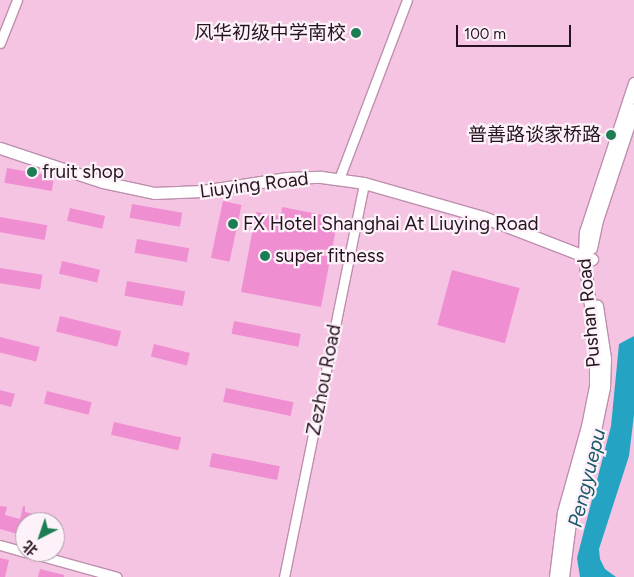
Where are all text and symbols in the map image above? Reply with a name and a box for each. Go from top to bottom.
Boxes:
scale bar [459,15,574,47]
place label: 风华初级中学南校 [194,22,346,44]
text: 100 m [464,25,506,43]
marker: 风华初级中学南校 [350,27,362,39]
place label: 普善路谈家桥路 [468,124,601,146]
marker: 普善路谈家桥路 [605,129,617,141]
place label: fruit shop [42,161,124,183]
marker: fruit shop [26,166,38,178]
street label: Liuying Road [198,167,310,203]
place label: FX Hotel Shanghai At Liuying Road [243,213,539,235]
marker: FX Hotel Shanghai At Liuying Road [227,218,239,230]
place label: super fitness [275,245,384,267]
marker: super fitness [259,250,271,262]
street label: Pushan Road [573,257,605,369]
street label: Zezhou Road [302,323,346,437]
water label: Pengyuepu [563,426,611,530]
north arrow [15,512,65,562]
text: 北 [20,537,41,559]

